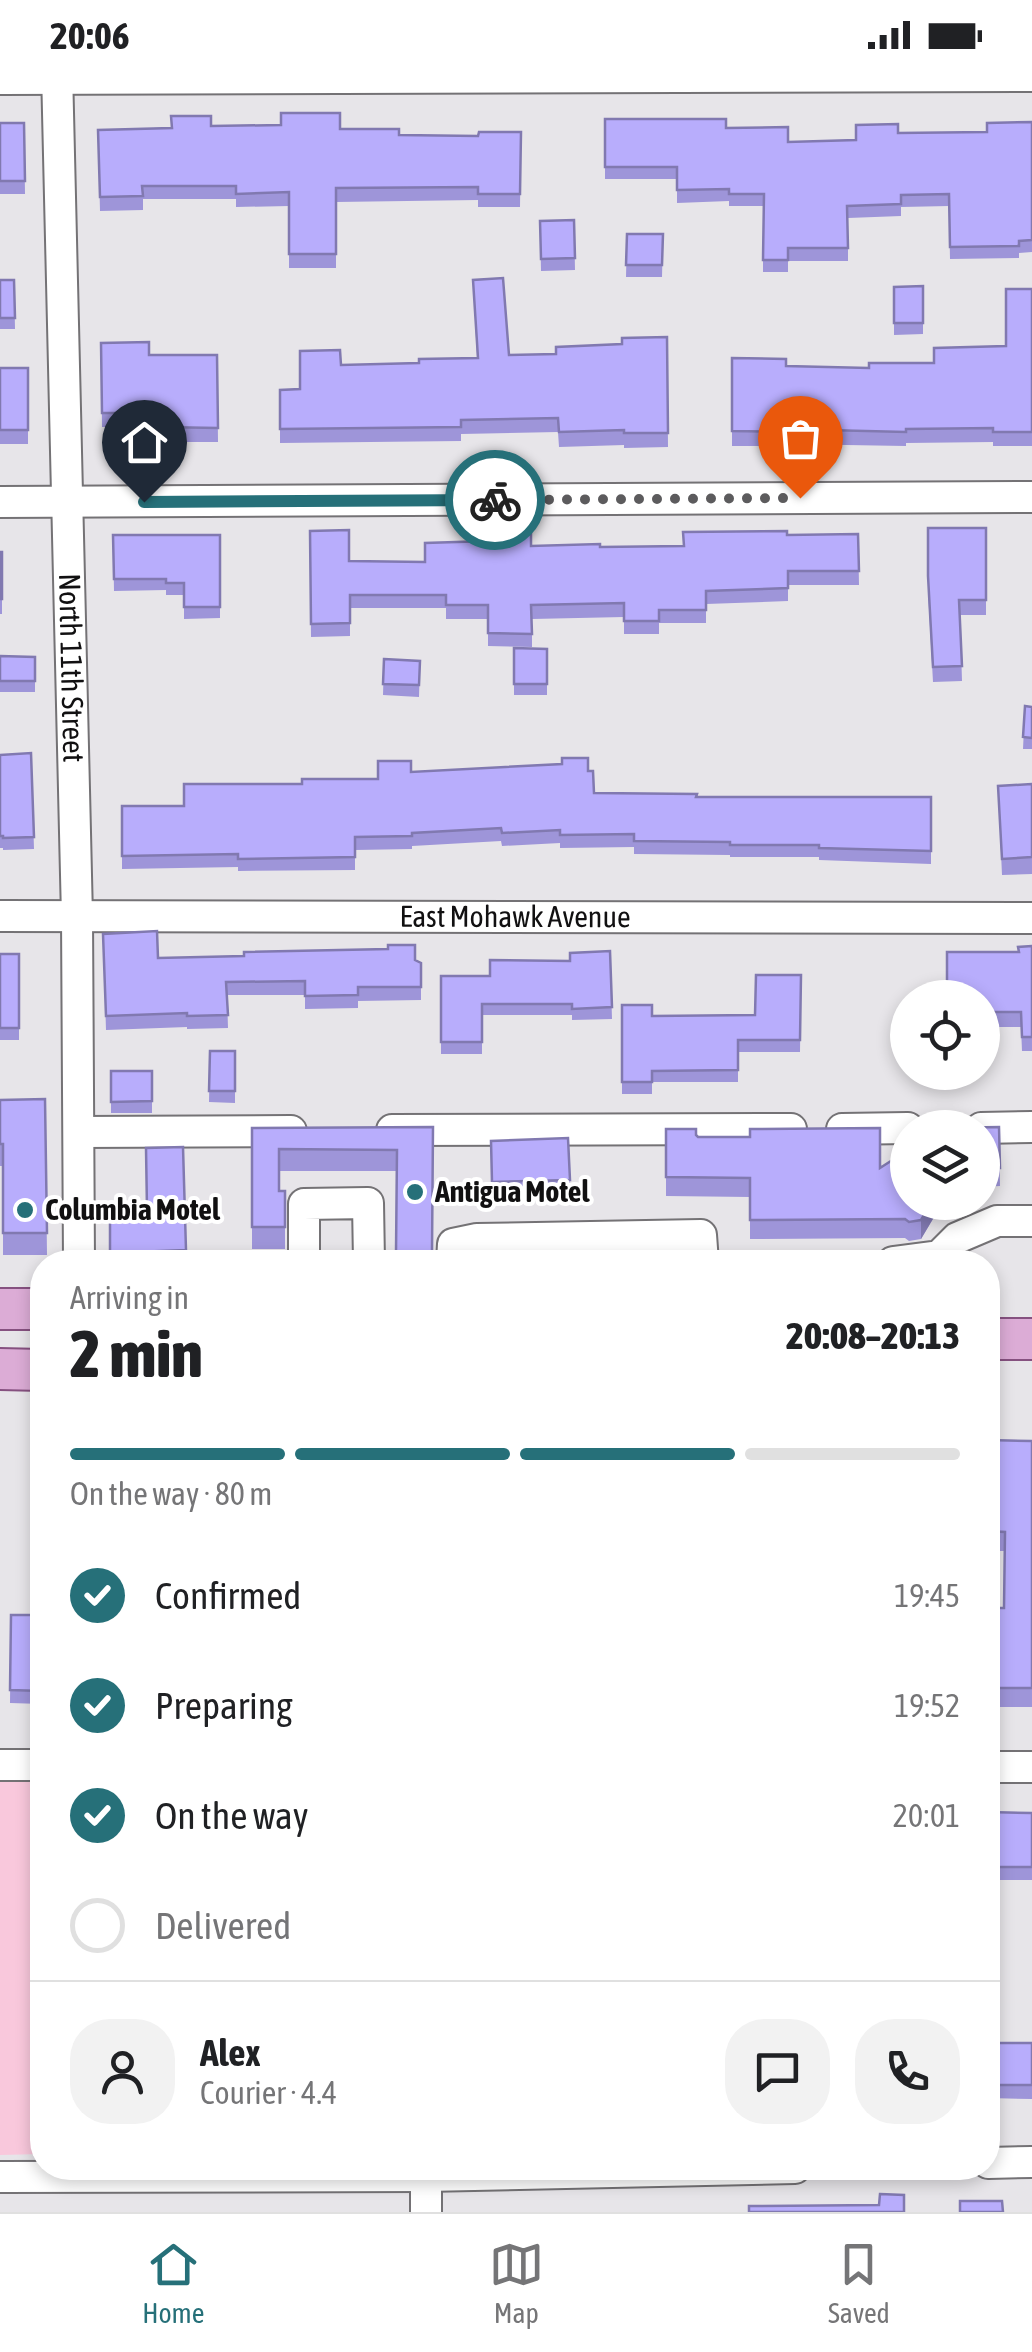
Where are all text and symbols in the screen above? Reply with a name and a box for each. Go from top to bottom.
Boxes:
text: 20:06 [50,14,130,57]
pin [758,396,843,499]
pin [102,400,187,503]
icon: bag [773,411,828,466]
icon: home [117,415,172,470]
courier [445,450,545,550]
icon: bike [468,473,523,528]
street label: North 11th Street [53,573,91,763]
street label: East Mohawk Avenue [399,899,631,933]
map controls [890,980,1000,1220]
button: locate [890,980,1000,1090]
button: layers [890,1110,1000,1220]
place label: Antigua Motel [434,1174,590,1208]
marker: Antigua Motel [404,1181,426,1203]
place label: Columbia Motel [45,1192,221,1226]
marker: Columbia Motel [14,1199,36,1221]
text: Arriving in [70,1279,189,1316]
text: 20:08–20:13 [786,1314,960,1357]
text: 2 min [70,1316,203,1391]
text: On the way · 80 m [70,1475,272,1512]
icon: check [70,1568,125,1623]
text: Confirmed [155,1574,301,1617]
text: 19:45 [894,1577,960,1614]
icon: check [70,1678,125,1733]
text: Preparing [155,1684,293,1727]
text: 19:52 [894,1687,960,1724]
icon: check [70,1788,125,1843]
text: On the way [155,1794,308,1837]
text: 20:01 [893,1797,960,1834]
text: Delivered [155,1904,291,1947]
button: person [70,2019,175,2124]
button: chat [725,2019,830,2124]
button: phone [855,2019,960,2124]
text: Alex [200,2031,261,2074]
text: Courier · 4.4 [200,2074,337,2111]
tab: Home [142,2237,204,2329]
tab: Map [489,2237,544,2329]
tab: Saved [828,2237,890,2329]

